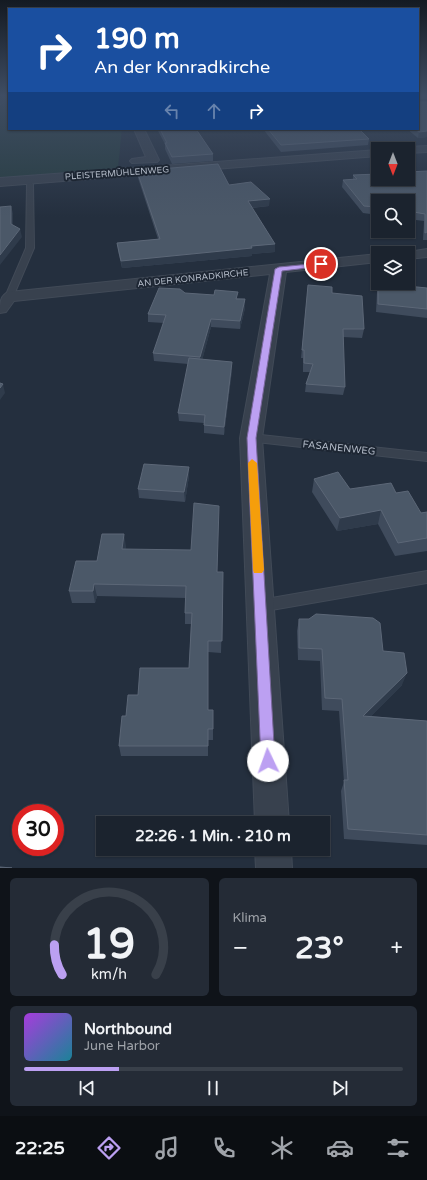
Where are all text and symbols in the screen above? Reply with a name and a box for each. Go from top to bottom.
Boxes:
text: 190 m [94,22,180,56]
icon: right [28,24,80,76]
text: An der Konradkirche [94,56,270,78]
icon: left [161,100,183,122]
icon: ahead [203,100,225,122]
icon: right [245,100,267,122]
north arrow [371,142,415,186]
map controls [371,142,415,290]
street label: PLEISTERMÜHLENWEG [65,164,170,183]
button: search [371,194,415,238]
button: layers [371,246,415,290]
pin [304,247,338,281]
icon: arrive [310,253,332,275]
street label: AN DER KONRADKIRCHE [137,267,249,290]
street label: FASANENWEG [302,438,376,458]
position arrow [247,740,289,782]
speed limit sign: 30 [12,804,64,856]
text: 22:26 · 1 Min. · 210 m [135,827,291,845]
text: Klima [233,910,267,926]
text: 19 [83,920,135,970]
text: 23° [295,930,344,967]
text: − [233,935,248,961]
text: + [391,935,403,961]
text: km/h [91,966,127,983]
text: Northbound [84,1020,172,1038]
text: June Harbor [84,1038,160,1054]
icon: previous [76,1077,98,1099]
icon: pause [202,1077,224,1099]
icon: next [329,1077,351,1099]
icon: directions [95,1134,123,1162]
icon: music [153,1134,181,1162]
icon: phone [210,1134,238,1162]
icon: climate [268,1134,296,1162]
icon: car [326,1134,354,1162]
icon: filters [384,1134,412,1162]
text: 22:25 [15,1137,65,1159]

